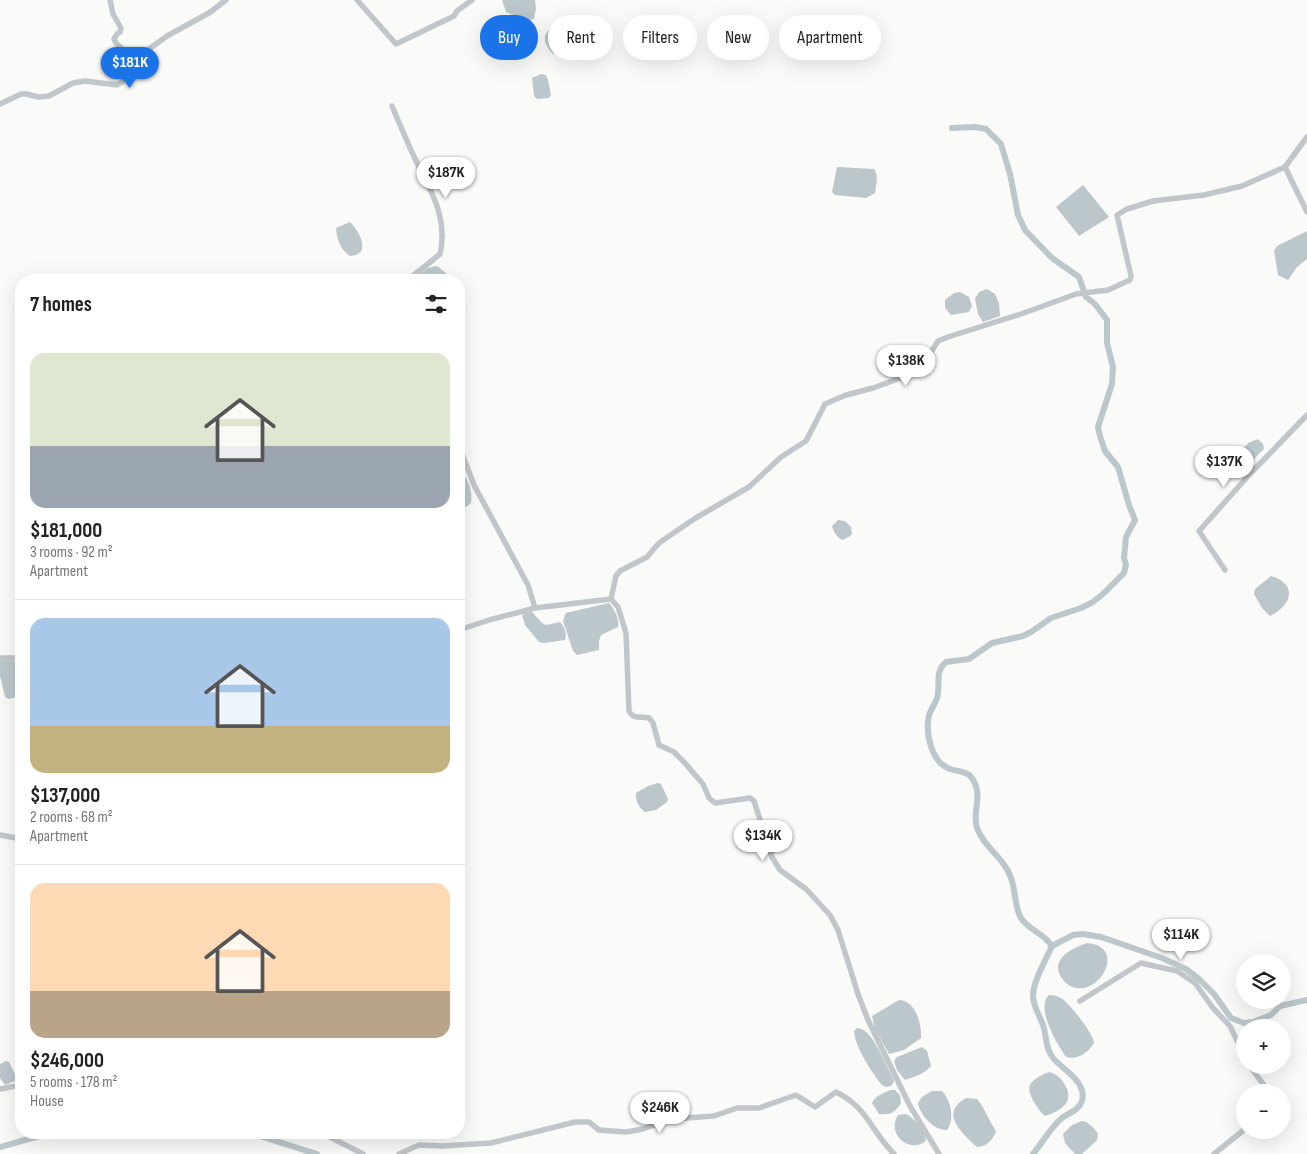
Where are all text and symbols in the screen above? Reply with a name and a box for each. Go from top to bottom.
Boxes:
chip: Buy [480,15,538,60]
chip: Rent [548,15,613,60]
chip: Filters [623,15,697,60]
chip: New [707,15,769,60]
chip: Apartment [779,15,881,60]
pin: $181K [95,46,165,89]
text: $181K [112,53,148,72]
pin: $187K [411,156,481,199]
text: $187K [428,163,464,182]
icon: filters [422,290,450,318]
text: 7 homes [30,292,92,317]
pin: $138K [871,344,941,387]
text: $138K [887,351,925,370]
icon: home [195,385,285,475]
pin: $137K [1189,446,1259,488]
text: $137K [1206,452,1242,471]
text: $181,000 [30,518,102,543]
text: 3 rooms · 92 m² [30,543,113,562]
text: Apartment [30,562,88,581]
icon: home [195,651,285,741]
text: $137,000 [30,783,100,808]
text: 2 rooms · 68 m² [30,808,113,827]
pin: $134K [728,820,798,862]
text: $134K [745,826,781,845]
text: Apartment [30,827,88,846]
icon: home [195,916,285,1006]
pin: $114K [1146,918,1216,961]
text: $114K [1163,925,1199,944]
map controls [1236,954,1291,1139]
button: layers [1236,954,1291,1009]
button: + [1236,1019,1291,1074]
text: $246,000 [30,1048,104,1073]
text: 5 rooms · 178 m² [30,1073,118,1092]
button: − [1236,1084,1291,1139]
text: House [30,1092,64,1111]
pin: $246K [625,1092,695,1134]
text: $246K [641,1098,679,1117]

